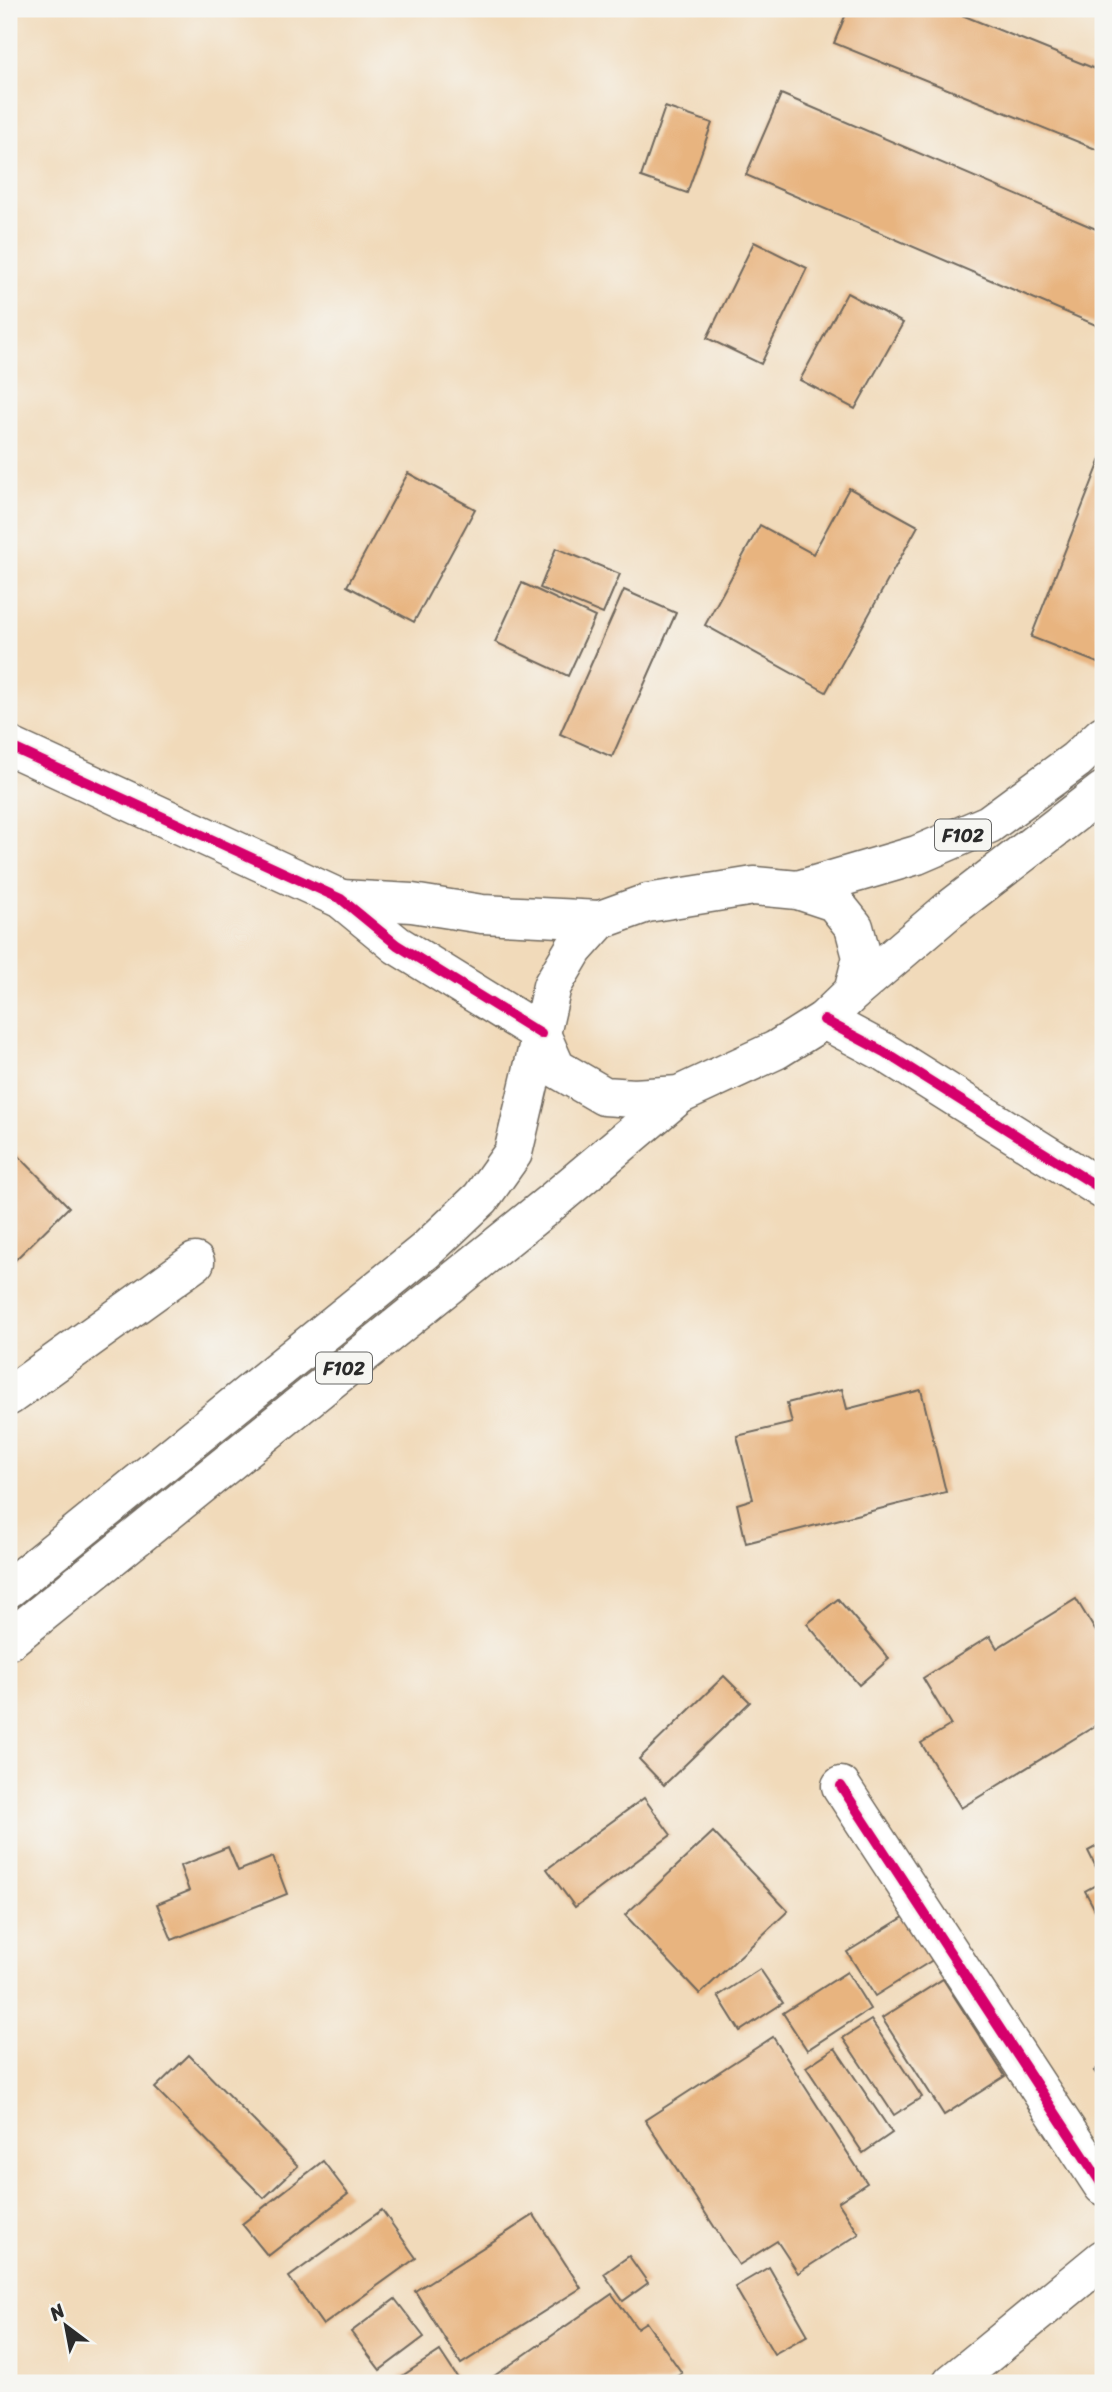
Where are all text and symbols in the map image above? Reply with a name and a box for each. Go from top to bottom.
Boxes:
road number: F102 [935,820,991,850]
road number: F102 [316,1352,372,1384]
north arrow [32,2290,102,2360]
text: N [42,2294,72,2330]

